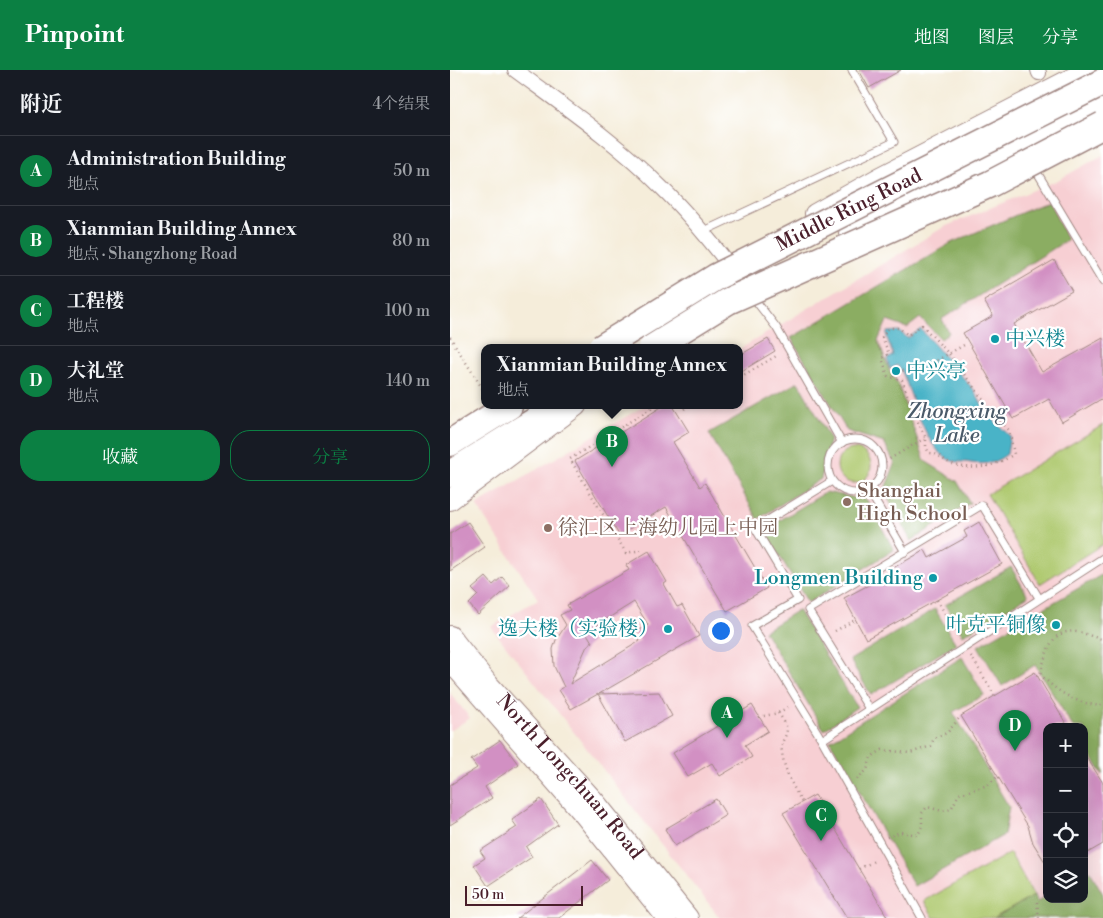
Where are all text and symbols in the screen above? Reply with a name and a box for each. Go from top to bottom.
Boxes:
text: Pinpoint [25,20,124,50]
text: 地图 [914,26,950,49]
text: 图层 [978,26,1014,49]
text: 分享 [1042,26,1078,49]
text: 附近 [20,92,62,118]
text: 4个结果 [372,94,430,114]
text: Administration Building [67,147,286,171]
text: A [30,161,42,181]
text: 50 m [393,161,430,181]
street label: Middle Ring Road [772,162,927,257]
text: 地点 [67,174,99,194]
text: Xianmian Building Annex [67,217,297,241]
text: B [30,231,42,251]
text: 80 m [392,231,430,251]
text: 地点 · Shangzhong Road [67,244,237,264]
text: 工程楼 [67,289,124,313]
text: C [30,301,42,321]
text: 100 m [385,301,430,321]
text: 地点 [67,316,99,336]
place label: 中兴楼 [1005,327,1065,352]
marker: 中兴楼 [989,333,1001,345]
popup [481,344,743,409]
text: Xianmian Building Annex [497,353,727,377]
text: 大礼堂 [67,359,124,383]
place label: 中兴亭 [906,359,966,384]
marker: 中兴亭 [890,365,902,377]
text: D [30,371,42,391]
text: 140 m [386,371,430,391]
text: 地点 [497,380,529,400]
text: 地点 [67,386,99,406]
water label: Zhongxing Lake [907,399,1008,449]
pin: B [596,426,628,467]
button: 收藏 [20,430,220,481]
button: 分享 [230,430,430,481]
place label: Shanghai High School [857,479,968,527]
marker: Shanghai High School [841,496,853,508]
place label: 徐汇区上海幼儿园上中园 [558,516,778,541]
marker: 徐汇区上海幼儿园上中园 [542,522,554,534]
place label: Longmen Building [754,566,924,591]
marker: Longmen Building [927,572,939,584]
place label: 叶克平铜像 [946,613,1046,638]
place label: 逸夫楼（实验楼） [498,617,658,642]
your location [708,618,734,644]
marker: 叶克平铜像 [1050,619,1062,631]
marker: 逸夫楼（实验楼） [662,623,674,635]
street label: North Longchuan Road [491,689,649,865]
pin: A [711,697,743,738]
pin: D [999,710,1031,751]
map controls [1043,723,1088,903]
button: + [1043,723,1088,768]
button: − [1043,768,1088,813]
pin: C [805,800,837,841]
button: locate [1043,813,1088,858]
button: layers [1043,858,1088,903]
scale bar [465,883,582,906]
text: 50 m [472,886,504,904]

